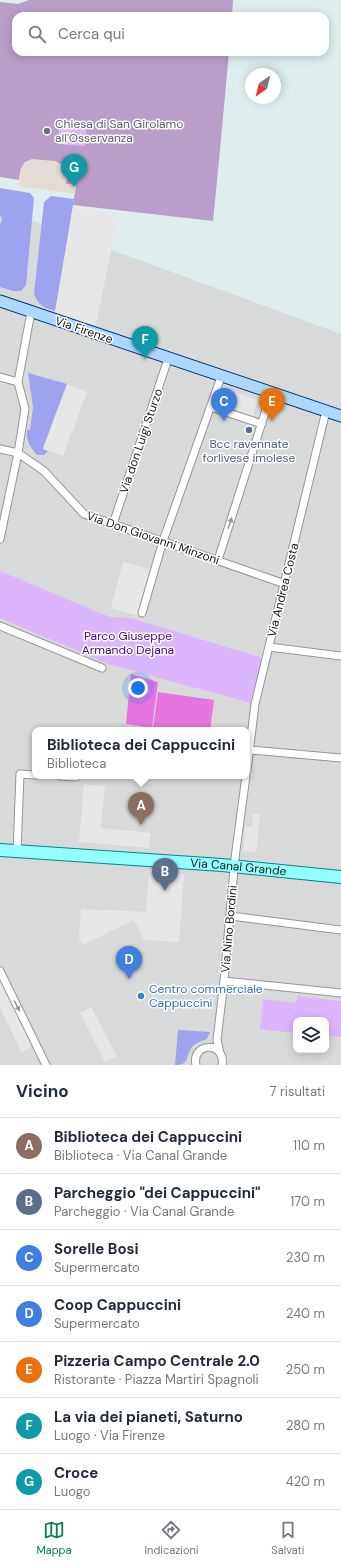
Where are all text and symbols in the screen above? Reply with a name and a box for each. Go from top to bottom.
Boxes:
search box [12,12,329,56]
icon: search [26,23,48,45]
text: Cerca qui [58,24,125,44]
north arrow [245,68,281,104]
place label: Chiesa di San Girolamo all'Osservanza [55,116,183,146]
marker: Chiesa di San Girolamo all'Osservanza [42,126,52,136]
pin: G [61,154,87,187]
street label: Via Firenze [53,313,115,347]
pin: F [132,326,158,359]
street label: Via don Luigi Sturzo [116,386,166,496]
pin: C [211,388,237,421]
pin: E [259,388,285,421]
marker: Bcc ravennate forlivese imolese [244,425,254,435]
place label: Bcc ravennate forlivese imolese [203,436,296,466]
street label: Via Don Giovanni Minzoni [84,508,222,568]
one-way arrow [227,517,233,529]
street label: Via Andrea Costa [264,541,302,639]
park label: Parco Giuseppe Armando Dejana [82,628,174,658]
your location [128,678,148,698]
popup [32,727,250,779]
text: Biblioteca dei Cappuccini [47,735,235,755]
text: Biblioteca [47,755,106,772]
pin: A [128,792,154,825]
street label: Via Canal Grande [190,855,287,879]
pin: B [152,858,178,891]
street label: Via Nino Bordini [217,884,241,973]
pin: D [116,946,142,979]
place label: Centro commerciale Cappuccini [149,981,263,1011]
marker: Centro commerciale Cappuccini [136,991,146,1001]
one-way arrow [14,1000,20,1012]
map controls [293,1017,329,1053]
button: layers [293,1017,329,1053]
text: Vicino [16,1080,69,1102]
text: 7 risultati [270,1083,325,1100]
text: Biblioteca dei Cappuccini [54,1127,242,1147]
text: A [24,1137,34,1154]
text: 110 m [293,1137,325,1154]
text: Biblioteca · Via Canal Grande [54,1147,227,1164]
text: Parcheggio "dei Cappuccini" [54,1183,261,1203]
text: B [25,1193,33,1210]
text: 170 m [290,1193,325,1210]
text: Parcheggio · Via Canal Grande [54,1203,234,1220]
text: Sorelle Bosi [54,1239,139,1259]
text: C [24,1249,34,1266]
text: 230 m [286,1249,325,1266]
text: Supermercato [54,1259,140,1276]
text: Coop Cappuccini [54,1295,181,1315]
text: D [24,1305,34,1322]
text: 240 m [286,1305,325,1322]
text: Supermercato [54,1315,140,1332]
text: Pizzeria Campo Centrale 2.0 [54,1351,260,1371]
text: E [25,1361,33,1378]
text: 250 m [286,1361,325,1378]
text: Ristorante · Piazza Martiri Spagnoli [54,1371,259,1388]
text: La via dei pianeti, Saturno [54,1407,243,1427]
text: F [25,1417,33,1434]
text: 280 m [286,1417,325,1434]
text: Luogo · Via Firenze [54,1427,165,1444]
text: Croce [54,1463,98,1483]
text: G [24,1473,34,1490]
text: 420 m [286,1473,325,1490]
text: Luogo [54,1483,90,1500]
tab: Mappa [37,1519,72,1557]
tab: Indicazioni [145,1519,198,1557]
tab: Salvati [271,1519,304,1557]

